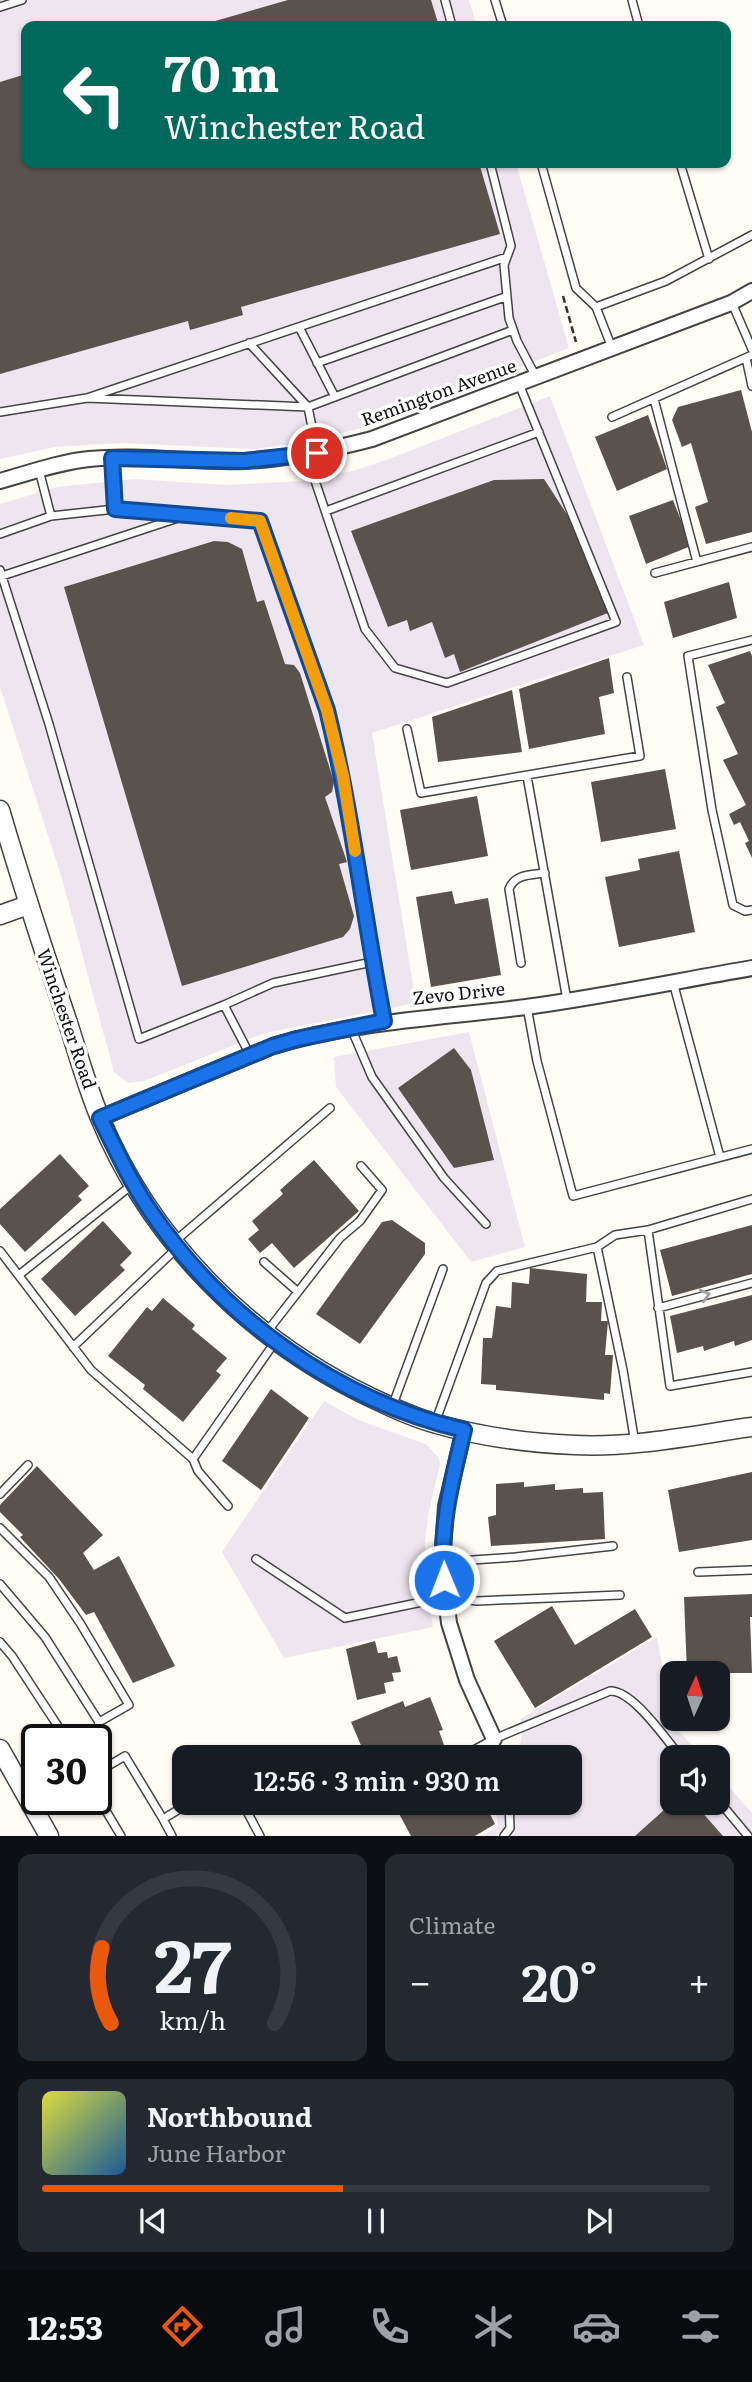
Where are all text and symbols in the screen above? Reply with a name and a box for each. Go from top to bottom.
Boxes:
text: 70 m [164,34,279,107]
icon: left [49,49,140,140]
text: Winchester Road [164,101,425,149]
street label: Remington Avenue [357,351,520,432]
pin [287,423,347,483]
icon: arrive [298,434,336,472]
street label: Winchester Road [31,945,104,1092]
street label: Zevo Drive [411,974,506,1011]
one-way arrow [699,1289,711,1304]
position arrow [407,1543,481,1617]
north arrow [660,1661,730,1731]
map controls [660,1661,730,1815]
speed limit sign: 30 [21,1724,112,1815]
button: sound [660,1745,730,1815]
text: 12:56 · 3 min · 930 m [254,1760,500,1799]
text: Climate [409,1907,495,1941]
text: 27 [154,1908,232,2016]
text: 20° [521,1941,598,2018]
text: − [409,1951,431,2008]
text: + [688,1951,710,2008]
text: km/h [159,2001,226,2038]
text: Northbound [147,2096,312,2135]
text: June Harbor [147,2135,285,2169]
icon: previous [134,2202,172,2240]
icon: pause [357,2202,395,2240]
icon: next [580,2202,618,2240]
text: 12:53 [27,2302,103,2350]
icon: directions [158,2302,207,2351]
icon: music [261,2302,310,2351]
icon: phone [365,2302,414,2351]
icon: climate [469,2302,518,2351]
icon: car [572,2302,621,2351]
icon: filters [676,2302,725,2351]

